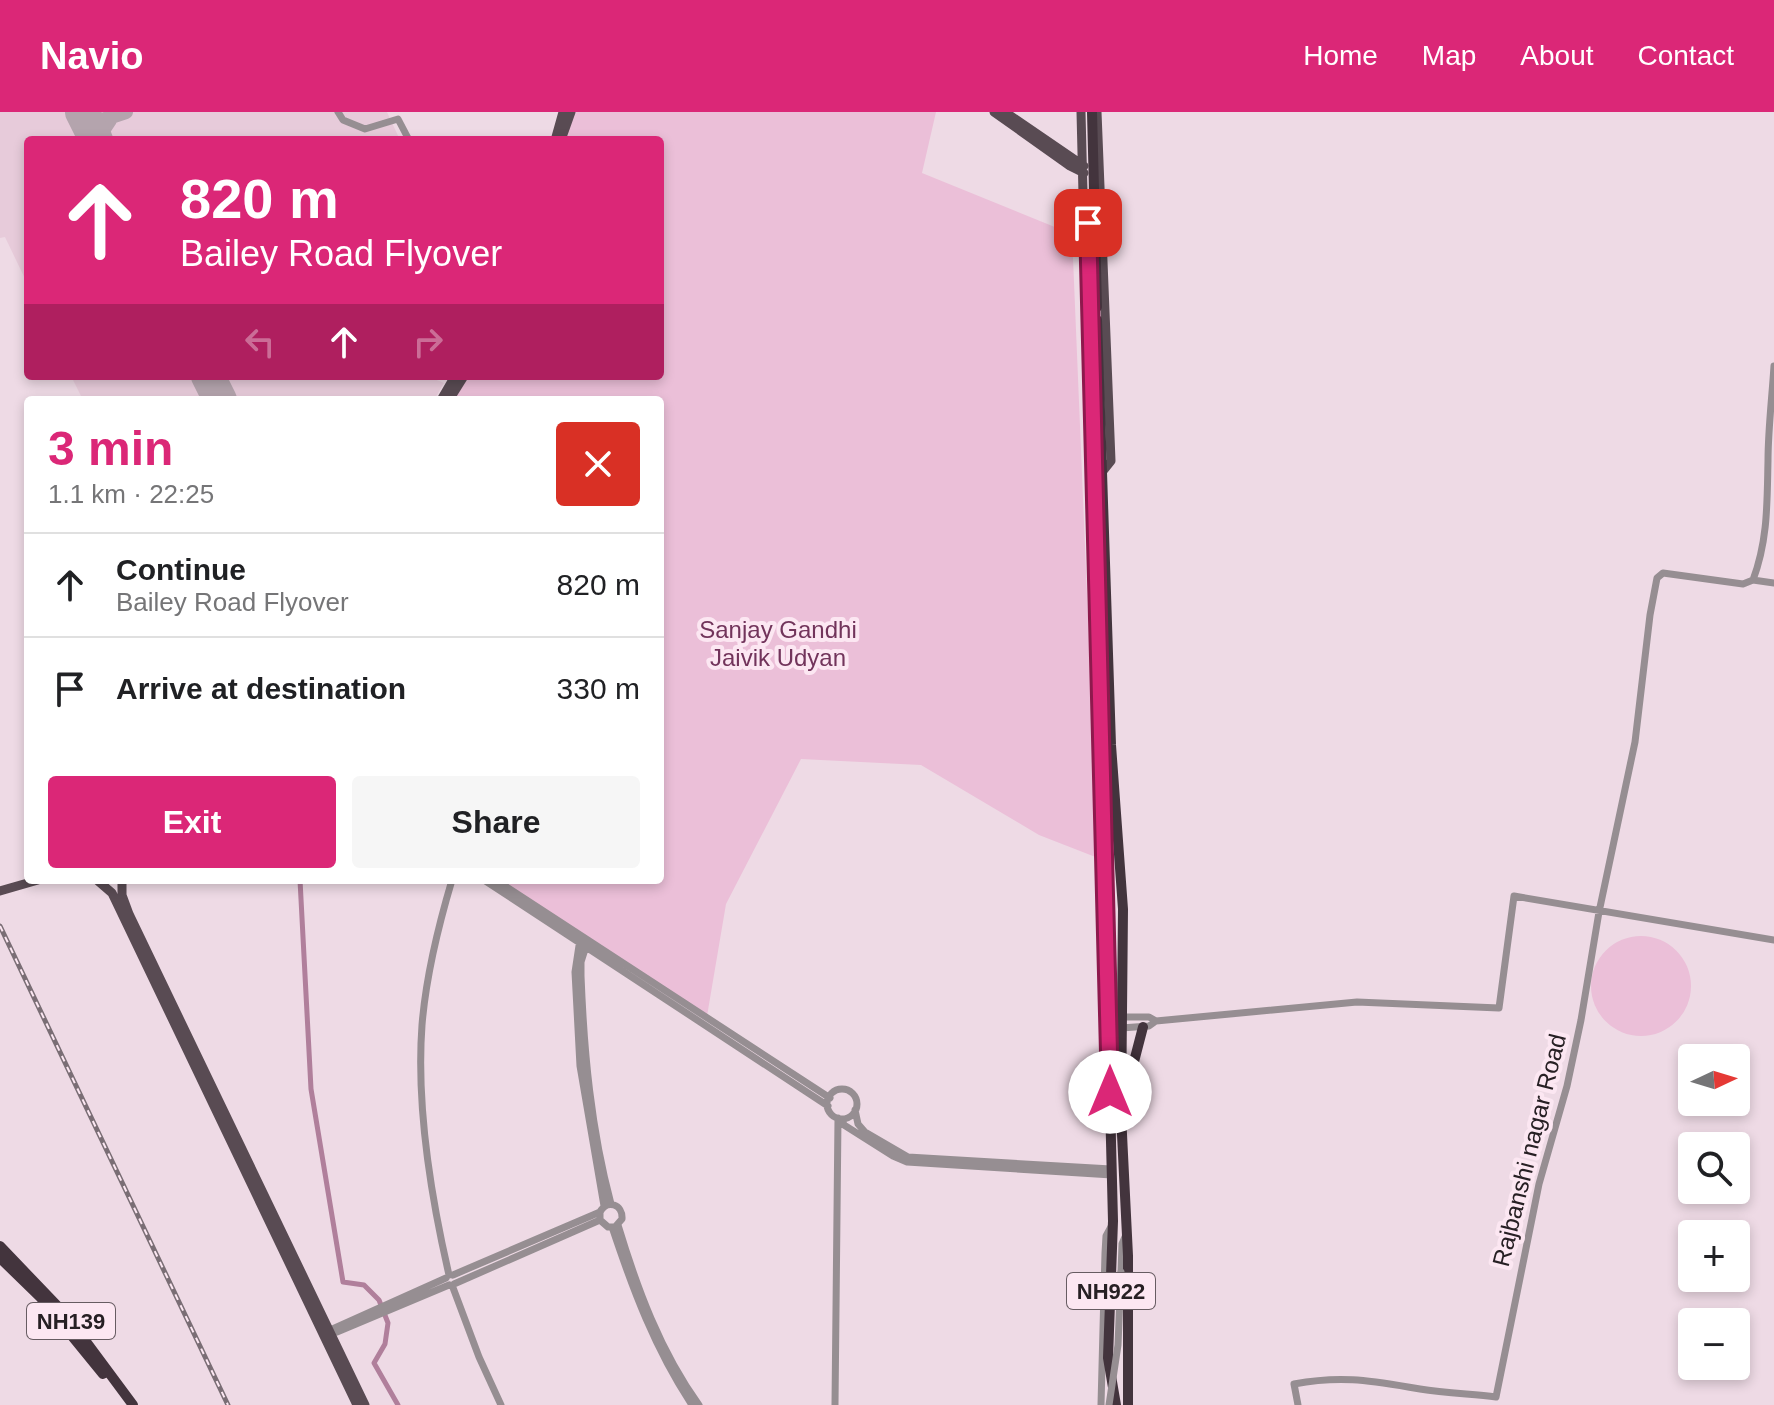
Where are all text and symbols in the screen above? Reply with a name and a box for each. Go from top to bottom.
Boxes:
text: Navio [40,35,143,77]
text: Home [1303,40,1378,71]
text: Map [1422,40,1476,71]
text: About [1520,40,1594,71]
text: Contact [1638,40,1734,71]
text: 820 m [180,167,339,230]
icon: ahead [48,168,152,272]
pin [1054,189,1122,257]
icon: arrive [1066,201,1110,245]
text: Bailey Road Flyover [180,233,502,274]
icon: left [238,320,282,364]
icon: ahead [322,320,366,364]
icon: right [406,320,450,364]
text: 3 min [48,422,173,475]
button: close [556,422,640,506]
text: 1.1 km · 22:25 [48,479,214,509]
text: Continue [116,553,246,586]
icon: ahead [48,563,92,607]
text: 820 m [557,568,640,601]
text: Bailey Road Flyover [116,587,349,617]
park label: Sanjay Gandhi Jaivik Udyan [699,616,857,671]
icon: arrive [48,667,92,711]
text: Arrive at destination [116,672,406,705]
text: 330 m [557,672,640,705]
button: Exit [48,776,336,868]
button: Share [352,776,640,868]
street label: Rajbanshi nagar Road [1487,1031,1571,1269]
north arrow [1678,1044,1750,1116]
map controls [1678,1044,1750,1380]
position arrow [1068,1050,1152,1134]
button: search [1678,1132,1750,1204]
button: + [1678,1220,1750,1292]
road number: NH922 [1067,1273,1155,1309]
road number: NH139 [27,1303,115,1339]
button: − [1678,1308,1750,1380]

